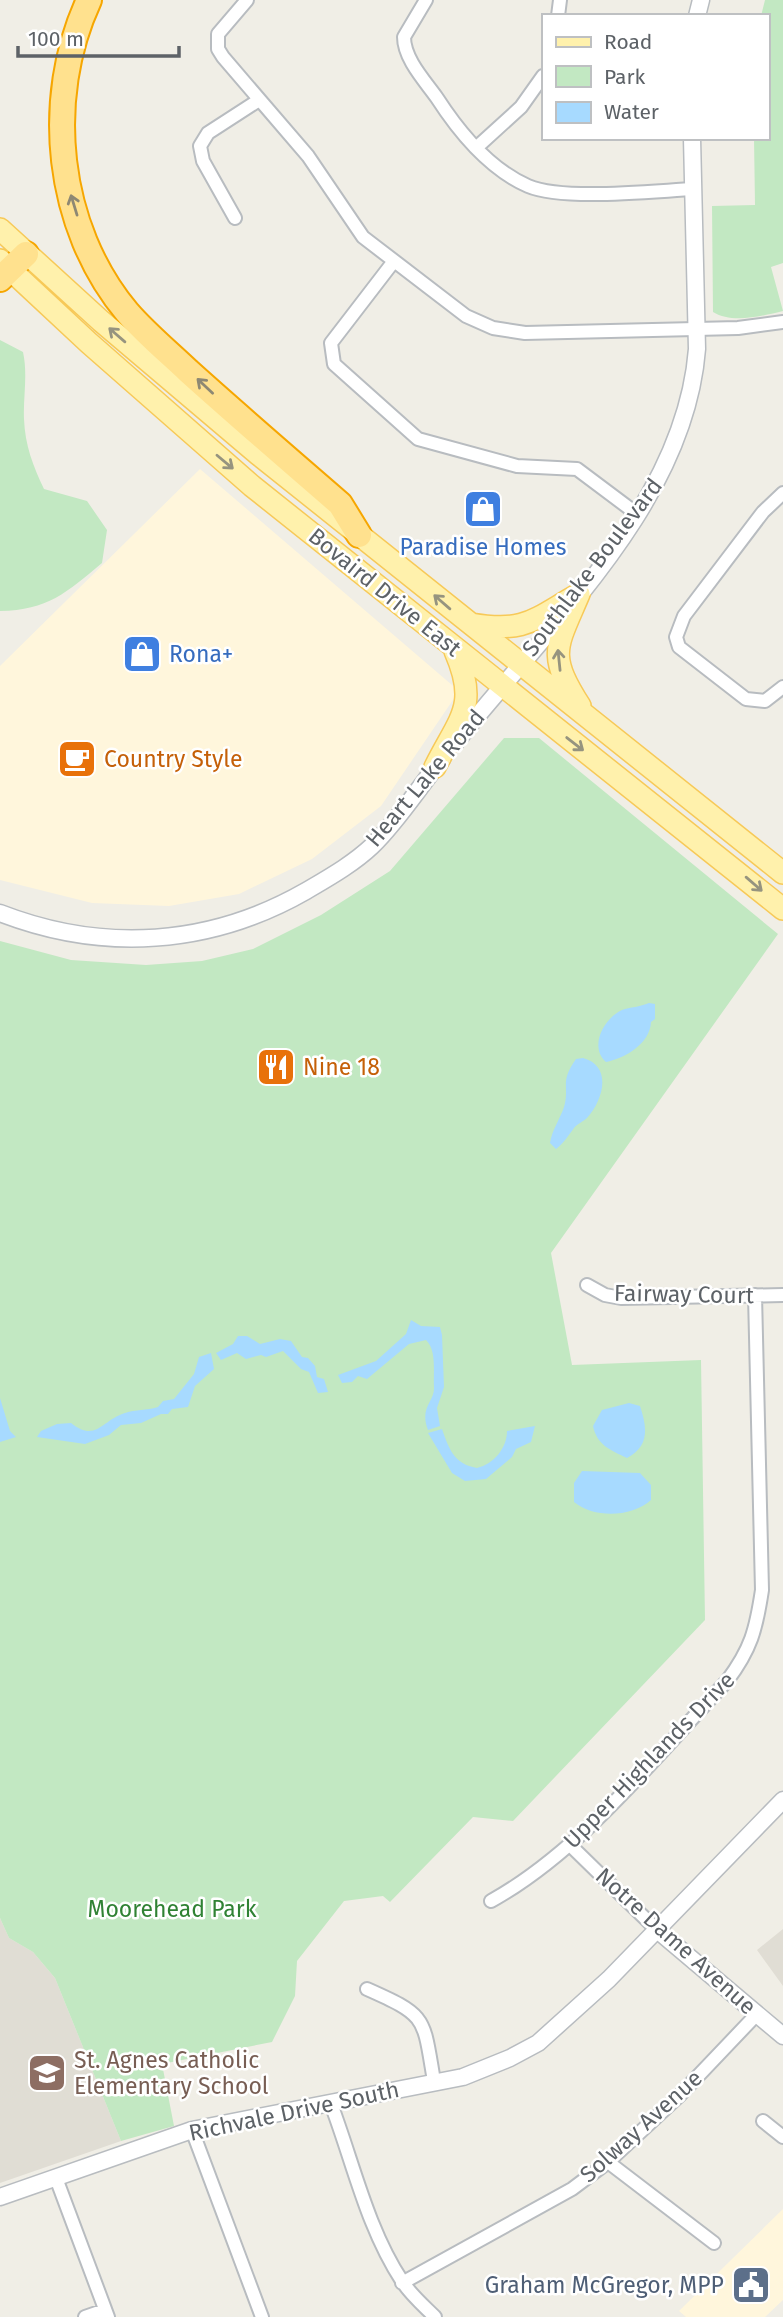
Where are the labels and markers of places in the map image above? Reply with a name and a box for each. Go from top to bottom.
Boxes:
shop icon: Paradise Homes [462,488,504,530]
place label: Paradise Homes [400,533,566,561]
shop icon: Rona+ [121,633,163,675]
place label: Rona+ [169,640,233,668]
cafe icon: Country Style [56,738,98,780]
place label: Country Style [104,745,243,773]
restaurant icon: Nine 18 [255,1046,297,1088]
place label: Nine 18 [303,1053,380,1081]
place label: St. Agnes Catholic Elementary School [74,2046,269,2100]
school or university icon: St. Agnes Catholic Elementary School [26,2052,68,2094]
public building icon: Graham McGregor, MPP [730,2264,772,2306]
place label: Graham McGregor, MPP [485,2271,724,2299]

